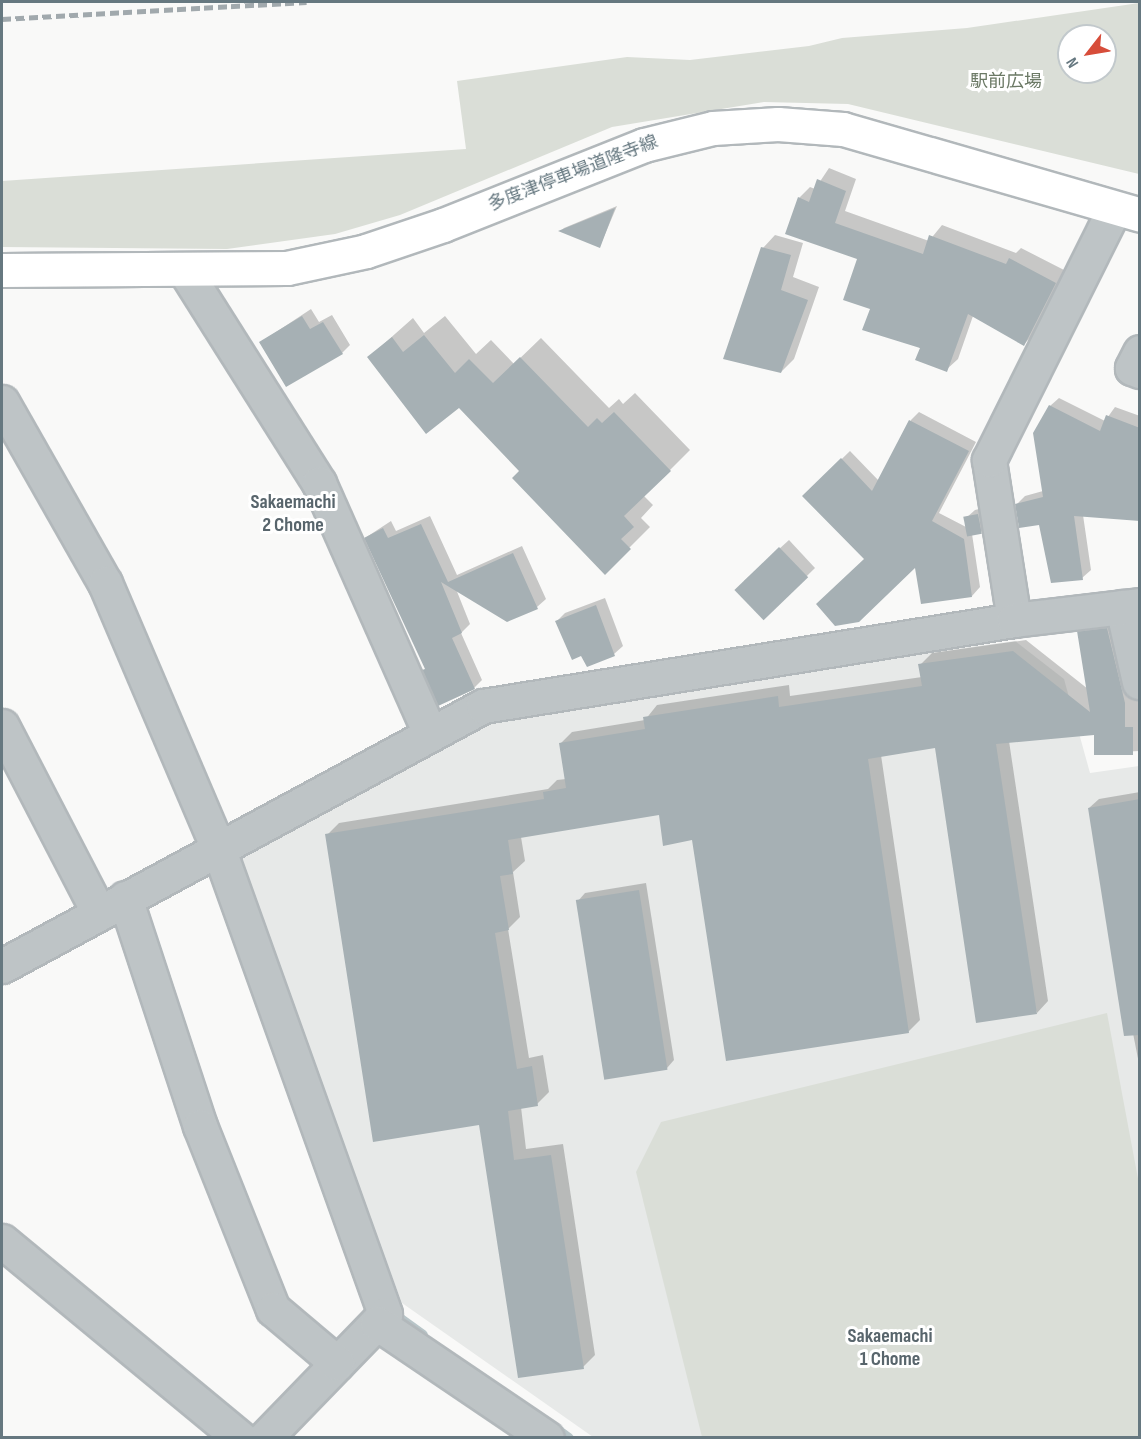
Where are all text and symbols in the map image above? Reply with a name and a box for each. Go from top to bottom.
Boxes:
north arrow [1057,24,1117,84]
text: N [1063,54,1083,71]
park label: 駅前広場 [970,71,1042,93]
street label: 多度津停車場道隆寺線 [485,132,661,216]
district label: Sakaemachi 2 Chome [250,491,336,538]
district label: Sakaemachi 1 Chome [847,1325,933,1372]

